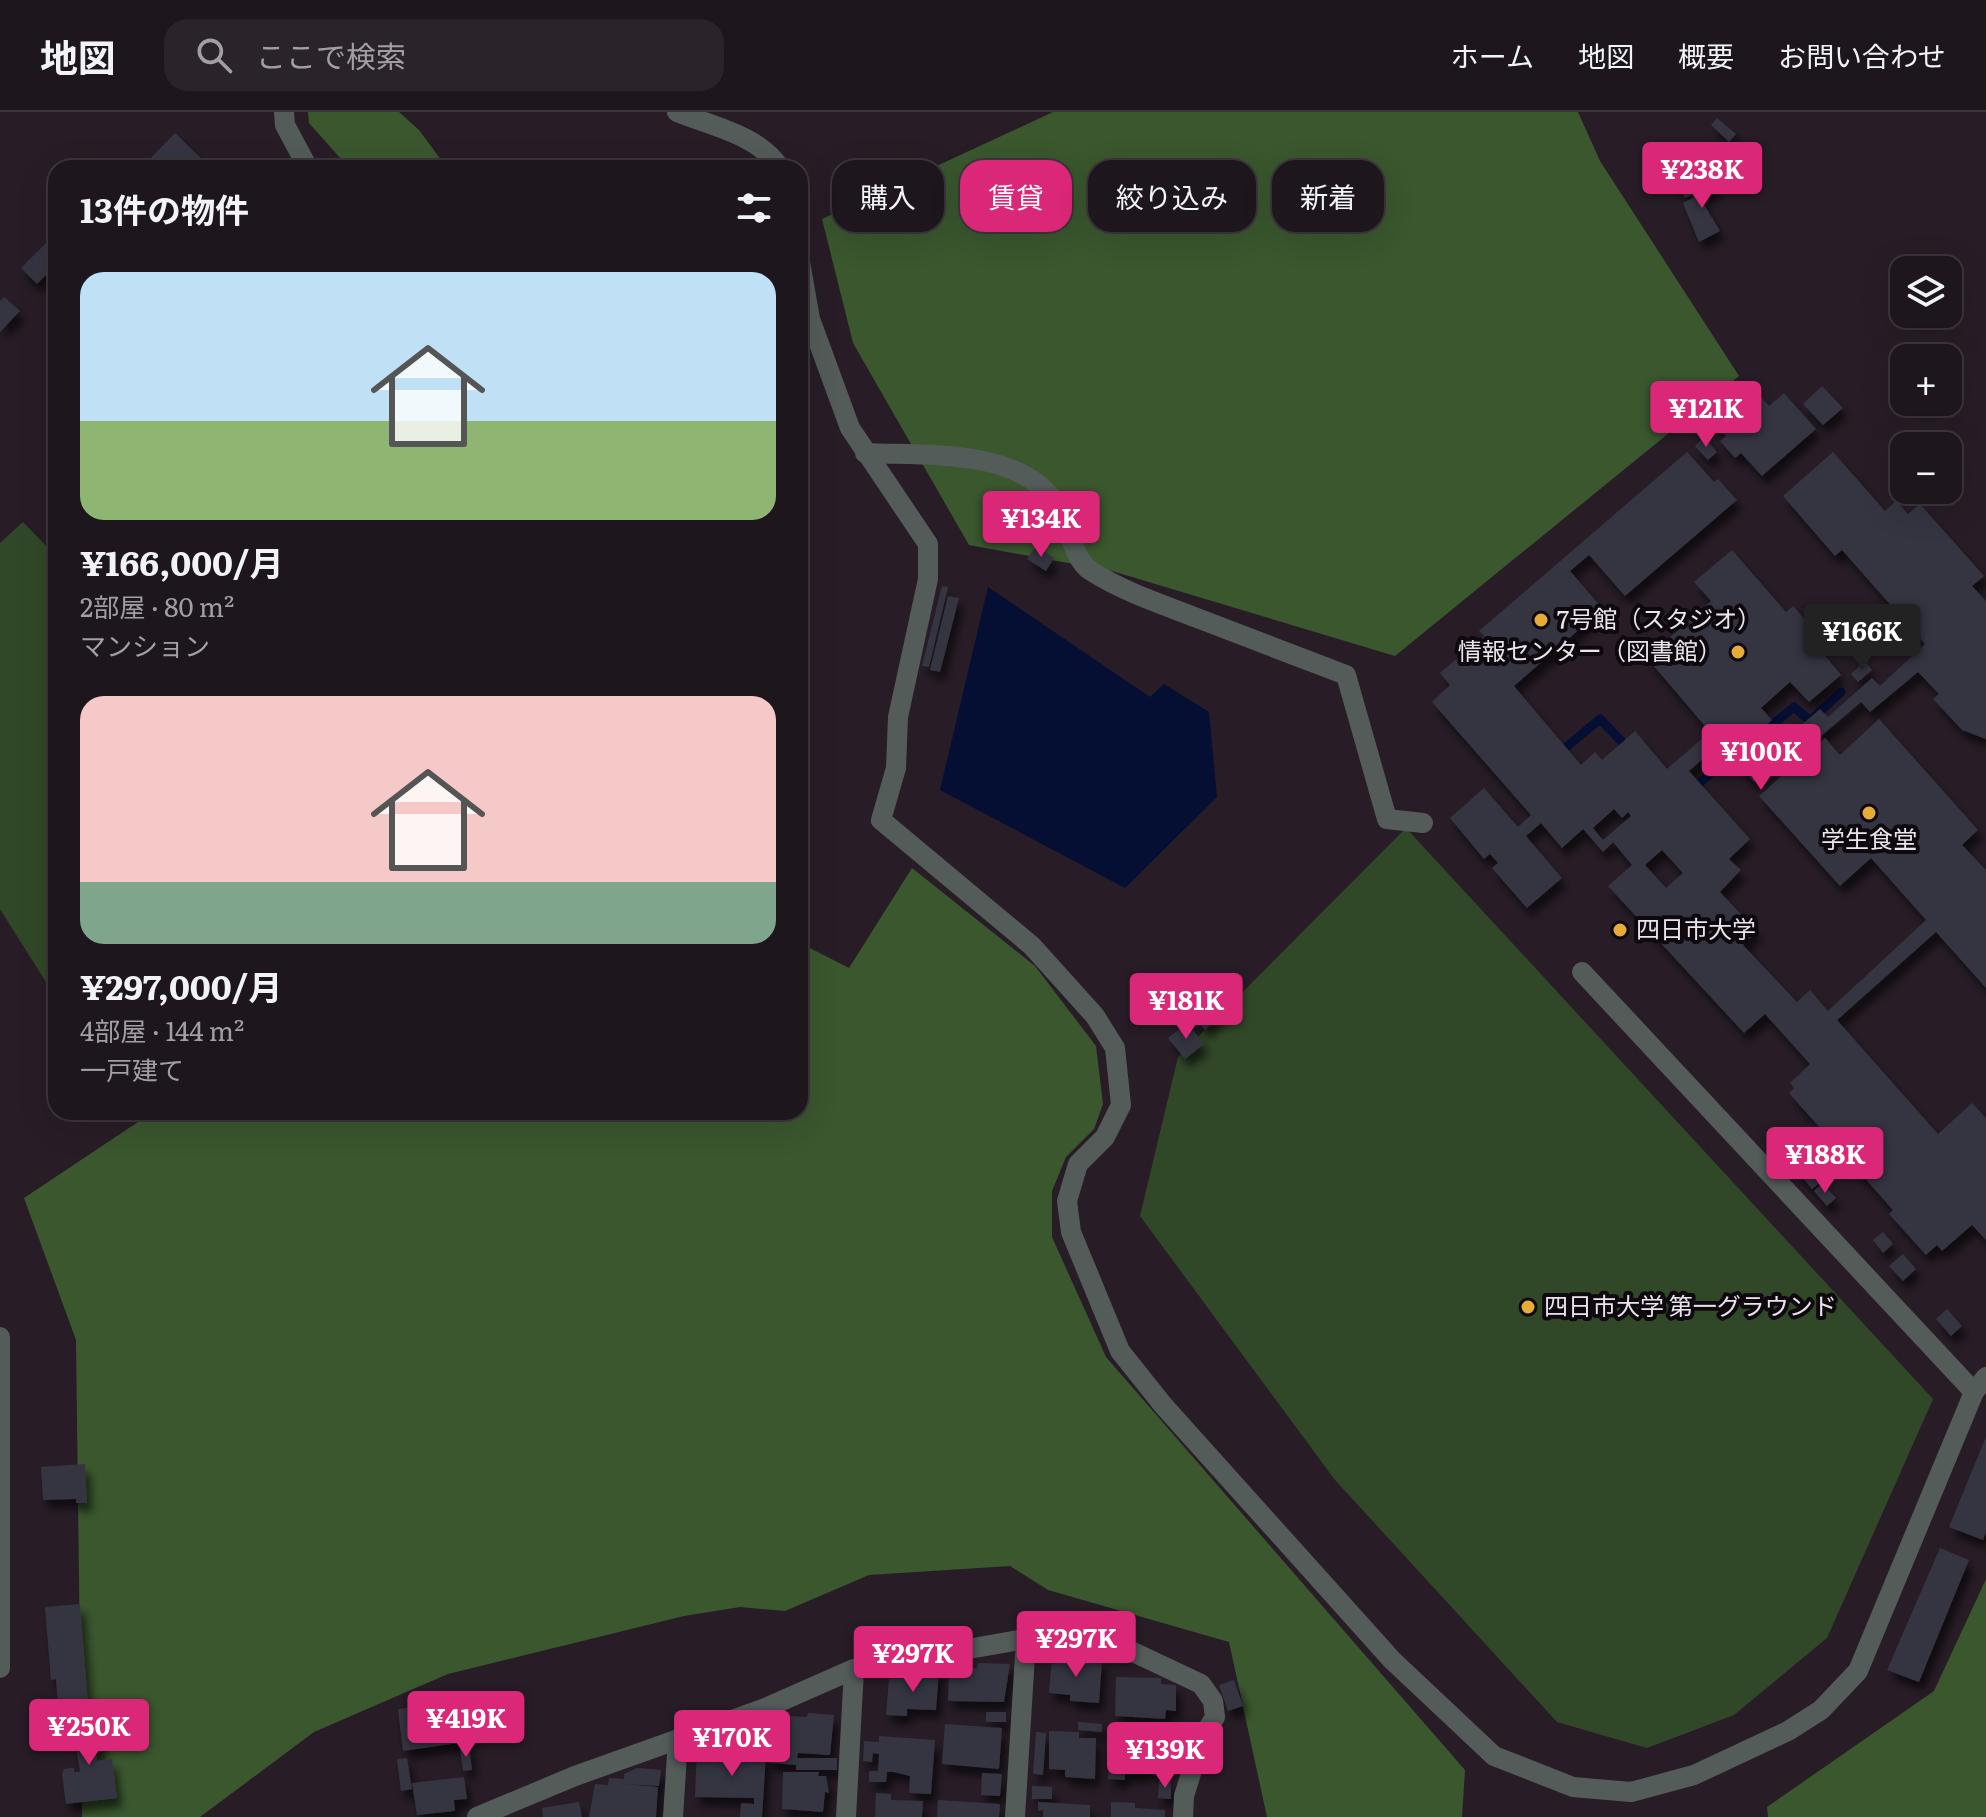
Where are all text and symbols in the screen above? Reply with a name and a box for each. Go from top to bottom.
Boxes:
search box [164,19,724,91]
text: 地図 [40,27,116,84]
icon: search [192,33,236,77]
text: ここで検索 [256,33,406,77]
text: ホーム [1451,34,1534,76]
text: 地図 [1578,34,1634,76]
text: 概要 [1678,34,1734,76]
text: お問い合わせ [1778,34,1946,76]
pin: ¥238K [1646,142,1758,210]
text: ¥238K [1660,148,1744,187]
chip: 購入 [832,160,944,232]
chip: 賃貸 [960,160,1072,232]
chip: 絞り込み [1088,160,1256,232]
chip: 新着 [1272,160,1384,232]
text: 13件の物件 [80,183,249,233]
icon: filters [732,186,776,230]
map controls [1890,256,1962,504]
button: layers [1890,256,1962,328]
icon: home [356,324,500,468]
button: + [1890,344,1962,416]
pin: ¥121K [1650,381,1762,449]
text: ¥121K [1668,387,1744,426]
button: − [1890,432,1962,504]
pin: ¥134K [985,491,1097,559]
text: ¥134K [1001,497,1081,536]
text: ¥166,000/月 [80,536,284,586]
text: 2部屋 · 80 m² [80,586,234,625]
place label: 7号館（スタジオ） [1557,600,1761,635]
pin: ¥166K [1806,604,1918,672]
text: ¥166K [1822,610,1902,649]
marker: 7号館（スタジオ） [1532,611,1550,629]
text: マンション [80,625,210,664]
place label: 情報センター（図書館） [1458,632,1722,667]
marker: 情報センター（図書館） [1729,643,1747,661]
pin: ¥100K [1705,724,1817,792]
text: ¥100K [1720,730,1802,769]
icon: home [356,748,500,892]
marker: 学生食堂 [1860,804,1878,822]
place label: 学生食堂 [1821,820,1917,855]
place label: 四日市大学 [1636,910,1756,945]
marker: 四日市大学 [1611,921,1629,939]
text: ¥297,000/月 [80,960,282,1010]
pin: ¥181K [1130,973,1242,1041]
text: ¥181K [1148,979,1224,1018]
text: 4部屋 · 144 m² [80,1010,244,1049]
text: 一戸建て [80,1049,184,1088]
pin: ¥188K [1769,1127,1881,1195]
text: ¥188K [1784,1133,1866,1172]
place label: 四日市大学 第一グラウンド [1544,1287,1837,1322]
marker: 四日市大学 第一グラウンド [1519,1298,1537,1316]
pin: ¥297K [1020,1611,1132,1679]
text: ¥297K [1035,1617,1117,1656]
pin: ¥297K [857,1626,969,1694]
text: ¥297K [872,1632,954,1671]
pin: ¥419K [410,1691,522,1759]
text: ¥419K [425,1697,507,1736]
pin: ¥250K [33,1699,145,1767]
text: ¥250K [47,1705,131,1744]
pin: ¥170K [676,1710,788,1778]
text: ¥170K [692,1716,772,1755]
pin: ¥139K [1109,1722,1221,1790]
text: ¥139K [1125,1728,1205,1767]

